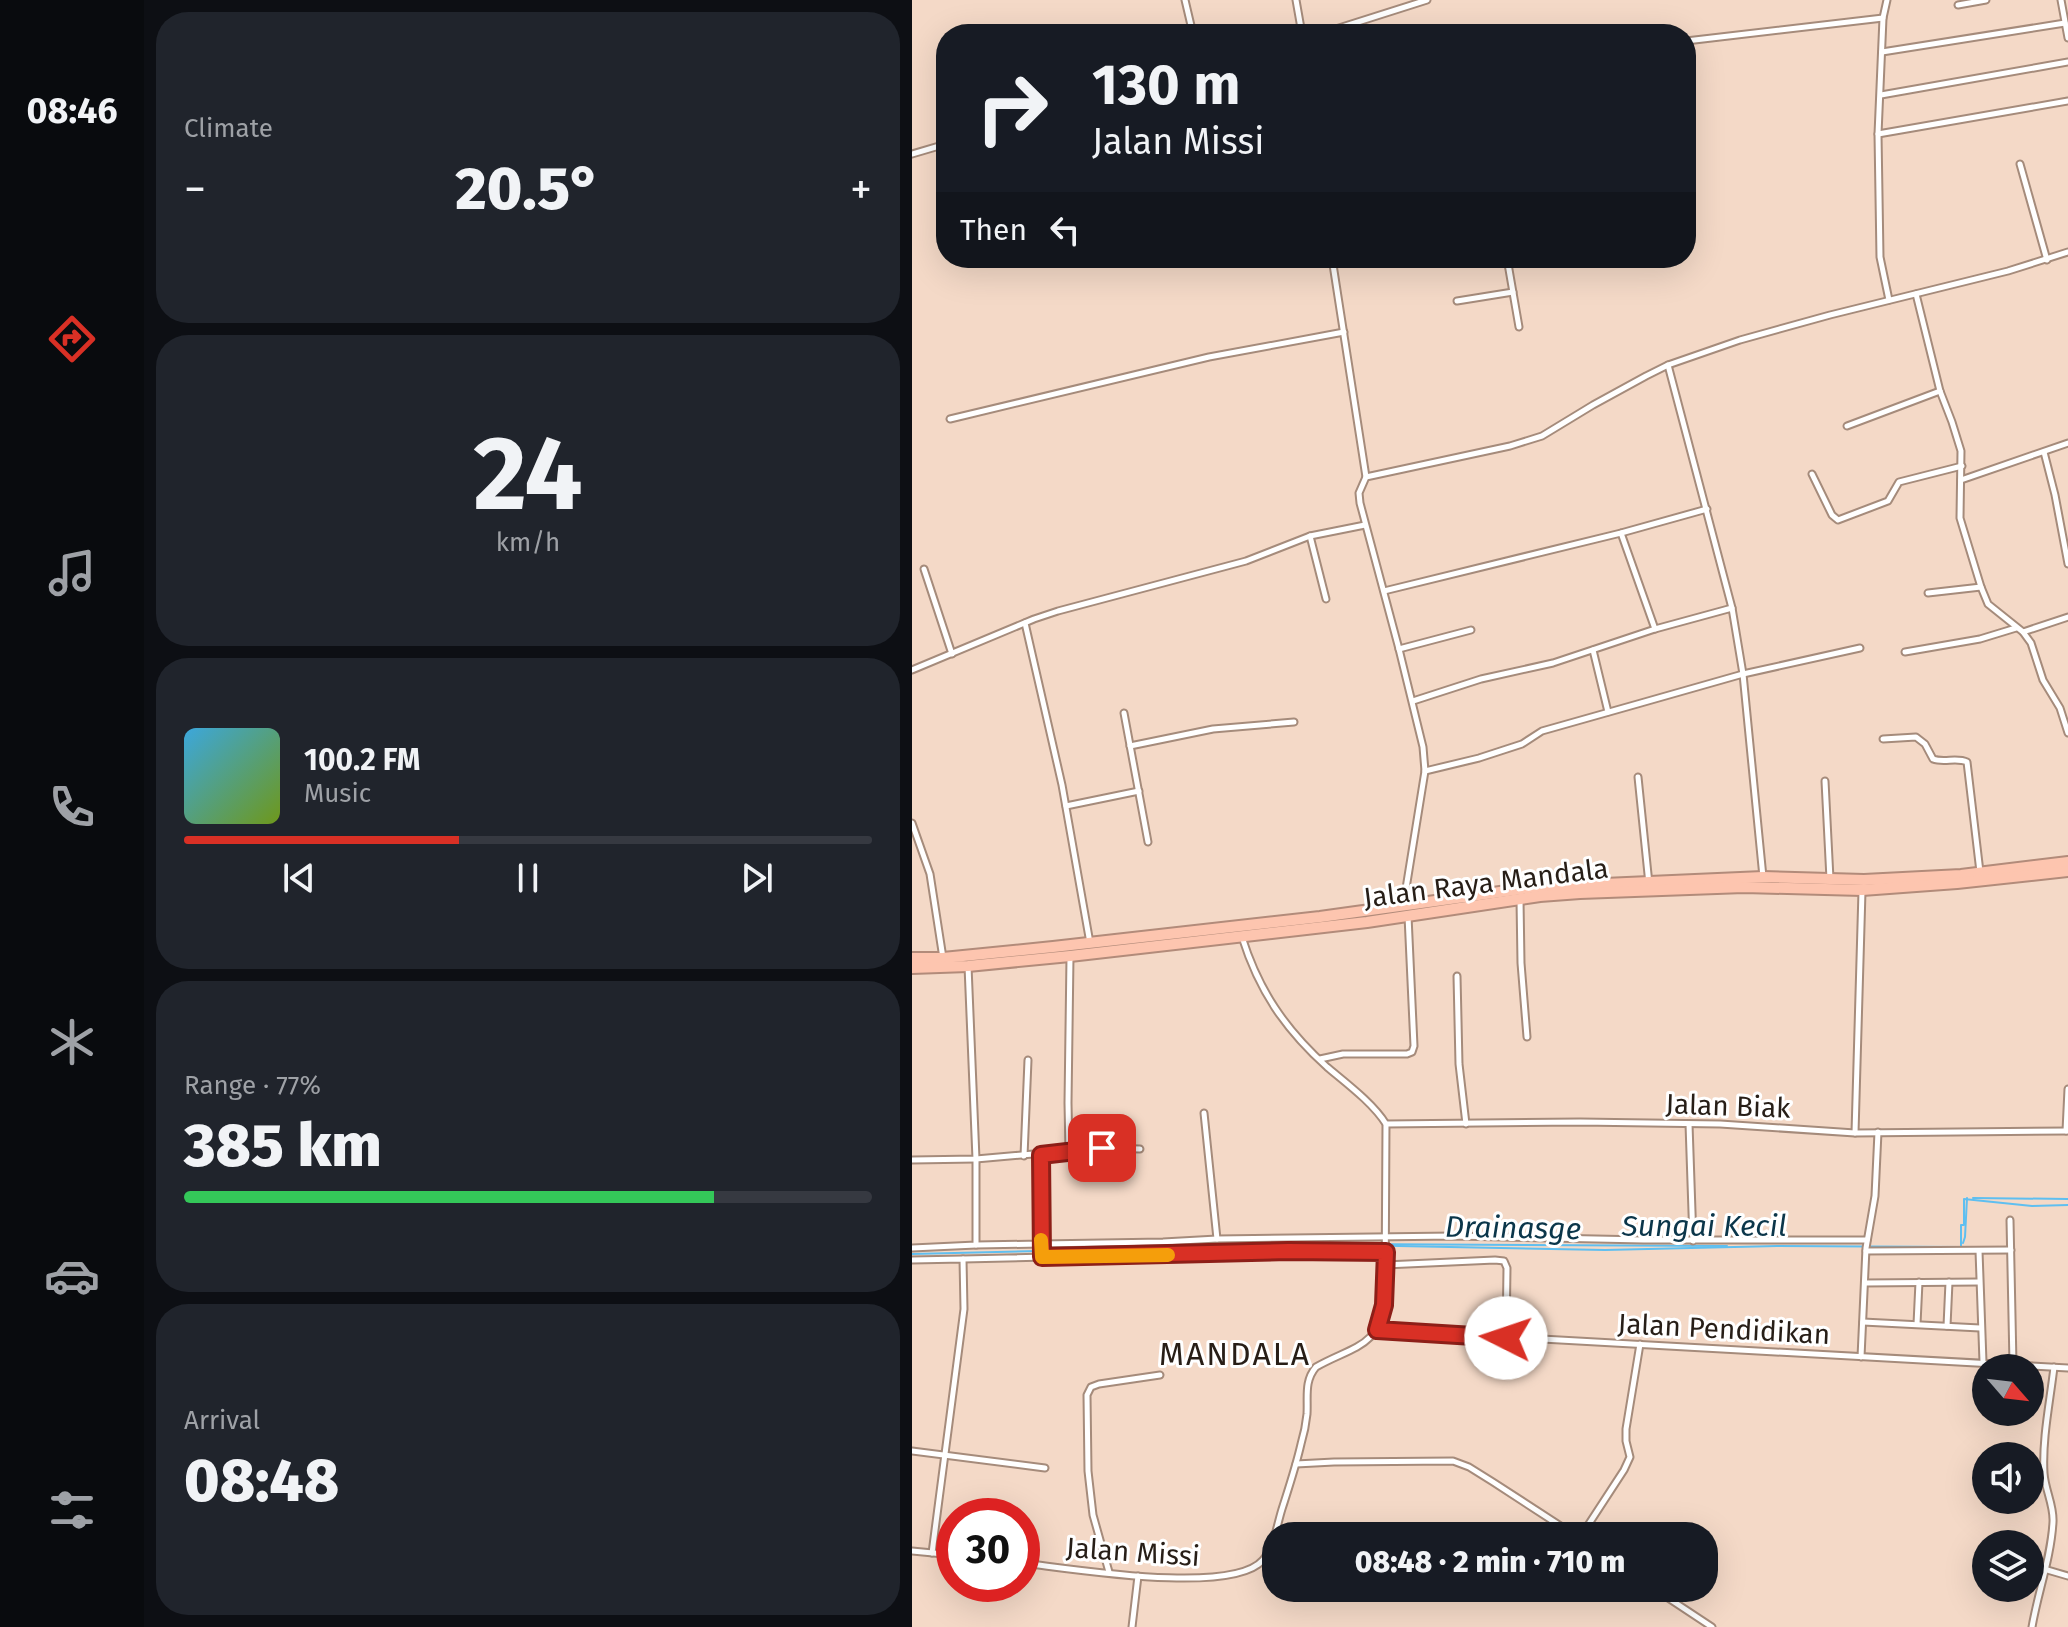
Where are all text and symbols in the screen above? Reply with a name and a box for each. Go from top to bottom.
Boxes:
text: 130 m [1092,52,1240,119]
icon: right [960,56,1064,160]
text: 08:46 [26,89,118,133]
text: Climate [184,113,273,144]
text: Jalan Missi [1092,120,1264,164]
text: 20.5° [455,153,601,225]
text: − [184,163,206,216]
text: + [850,163,872,216]
icon: left [1043,208,1087,252]
text: Then [960,212,1027,248]
icon: directions [44,311,100,367]
text: 24 [473,412,583,537]
text: km/h [496,527,560,558]
icon: music [44,545,100,601]
text: 100.2 FM [304,742,420,778]
text: Music [304,778,371,809]
icon: phone [44,779,100,835]
street label: Jalan Raya Mandala [1362,852,1610,914]
icon: previous [277,856,321,900]
icon: pause [506,856,550,900]
icon: next [735,856,779,900]
icon: climate [44,1014,100,1070]
text: Range · 77% [184,1070,321,1101]
street label: Jalan Biak [1665,1087,1792,1125]
text: 385 km [184,1110,382,1182]
pin [1068,1114,1136,1182]
icon: arrive [1080,1126,1124,1170]
water label: Sungai Kecil [1620,1208,1787,1244]
water label: Drainasge [1445,1209,1581,1247]
icon: car [44,1248,100,1304]
position arrow [1464,1296,1548,1380]
street label: Jalan Pendidikan [1617,1307,1831,1351]
district label: MANDALA [1159,1335,1311,1373]
north arrow [1972,1354,2044,1426]
map controls [1972,1354,2044,1602]
text: Arrival [184,1405,260,1436]
button: sound [1972,1442,2044,1514]
text: 08:48 [184,1445,339,1517]
icon: filters [44,1482,100,1538]
speed limit sign: 30 [936,1498,1040,1602]
button: layers [1972,1530,2044,1602]
street label: Jalan Missi [1065,1531,1201,1573]
text: 08:48 · 2 min · 710 m [1355,1544,1625,1580]

